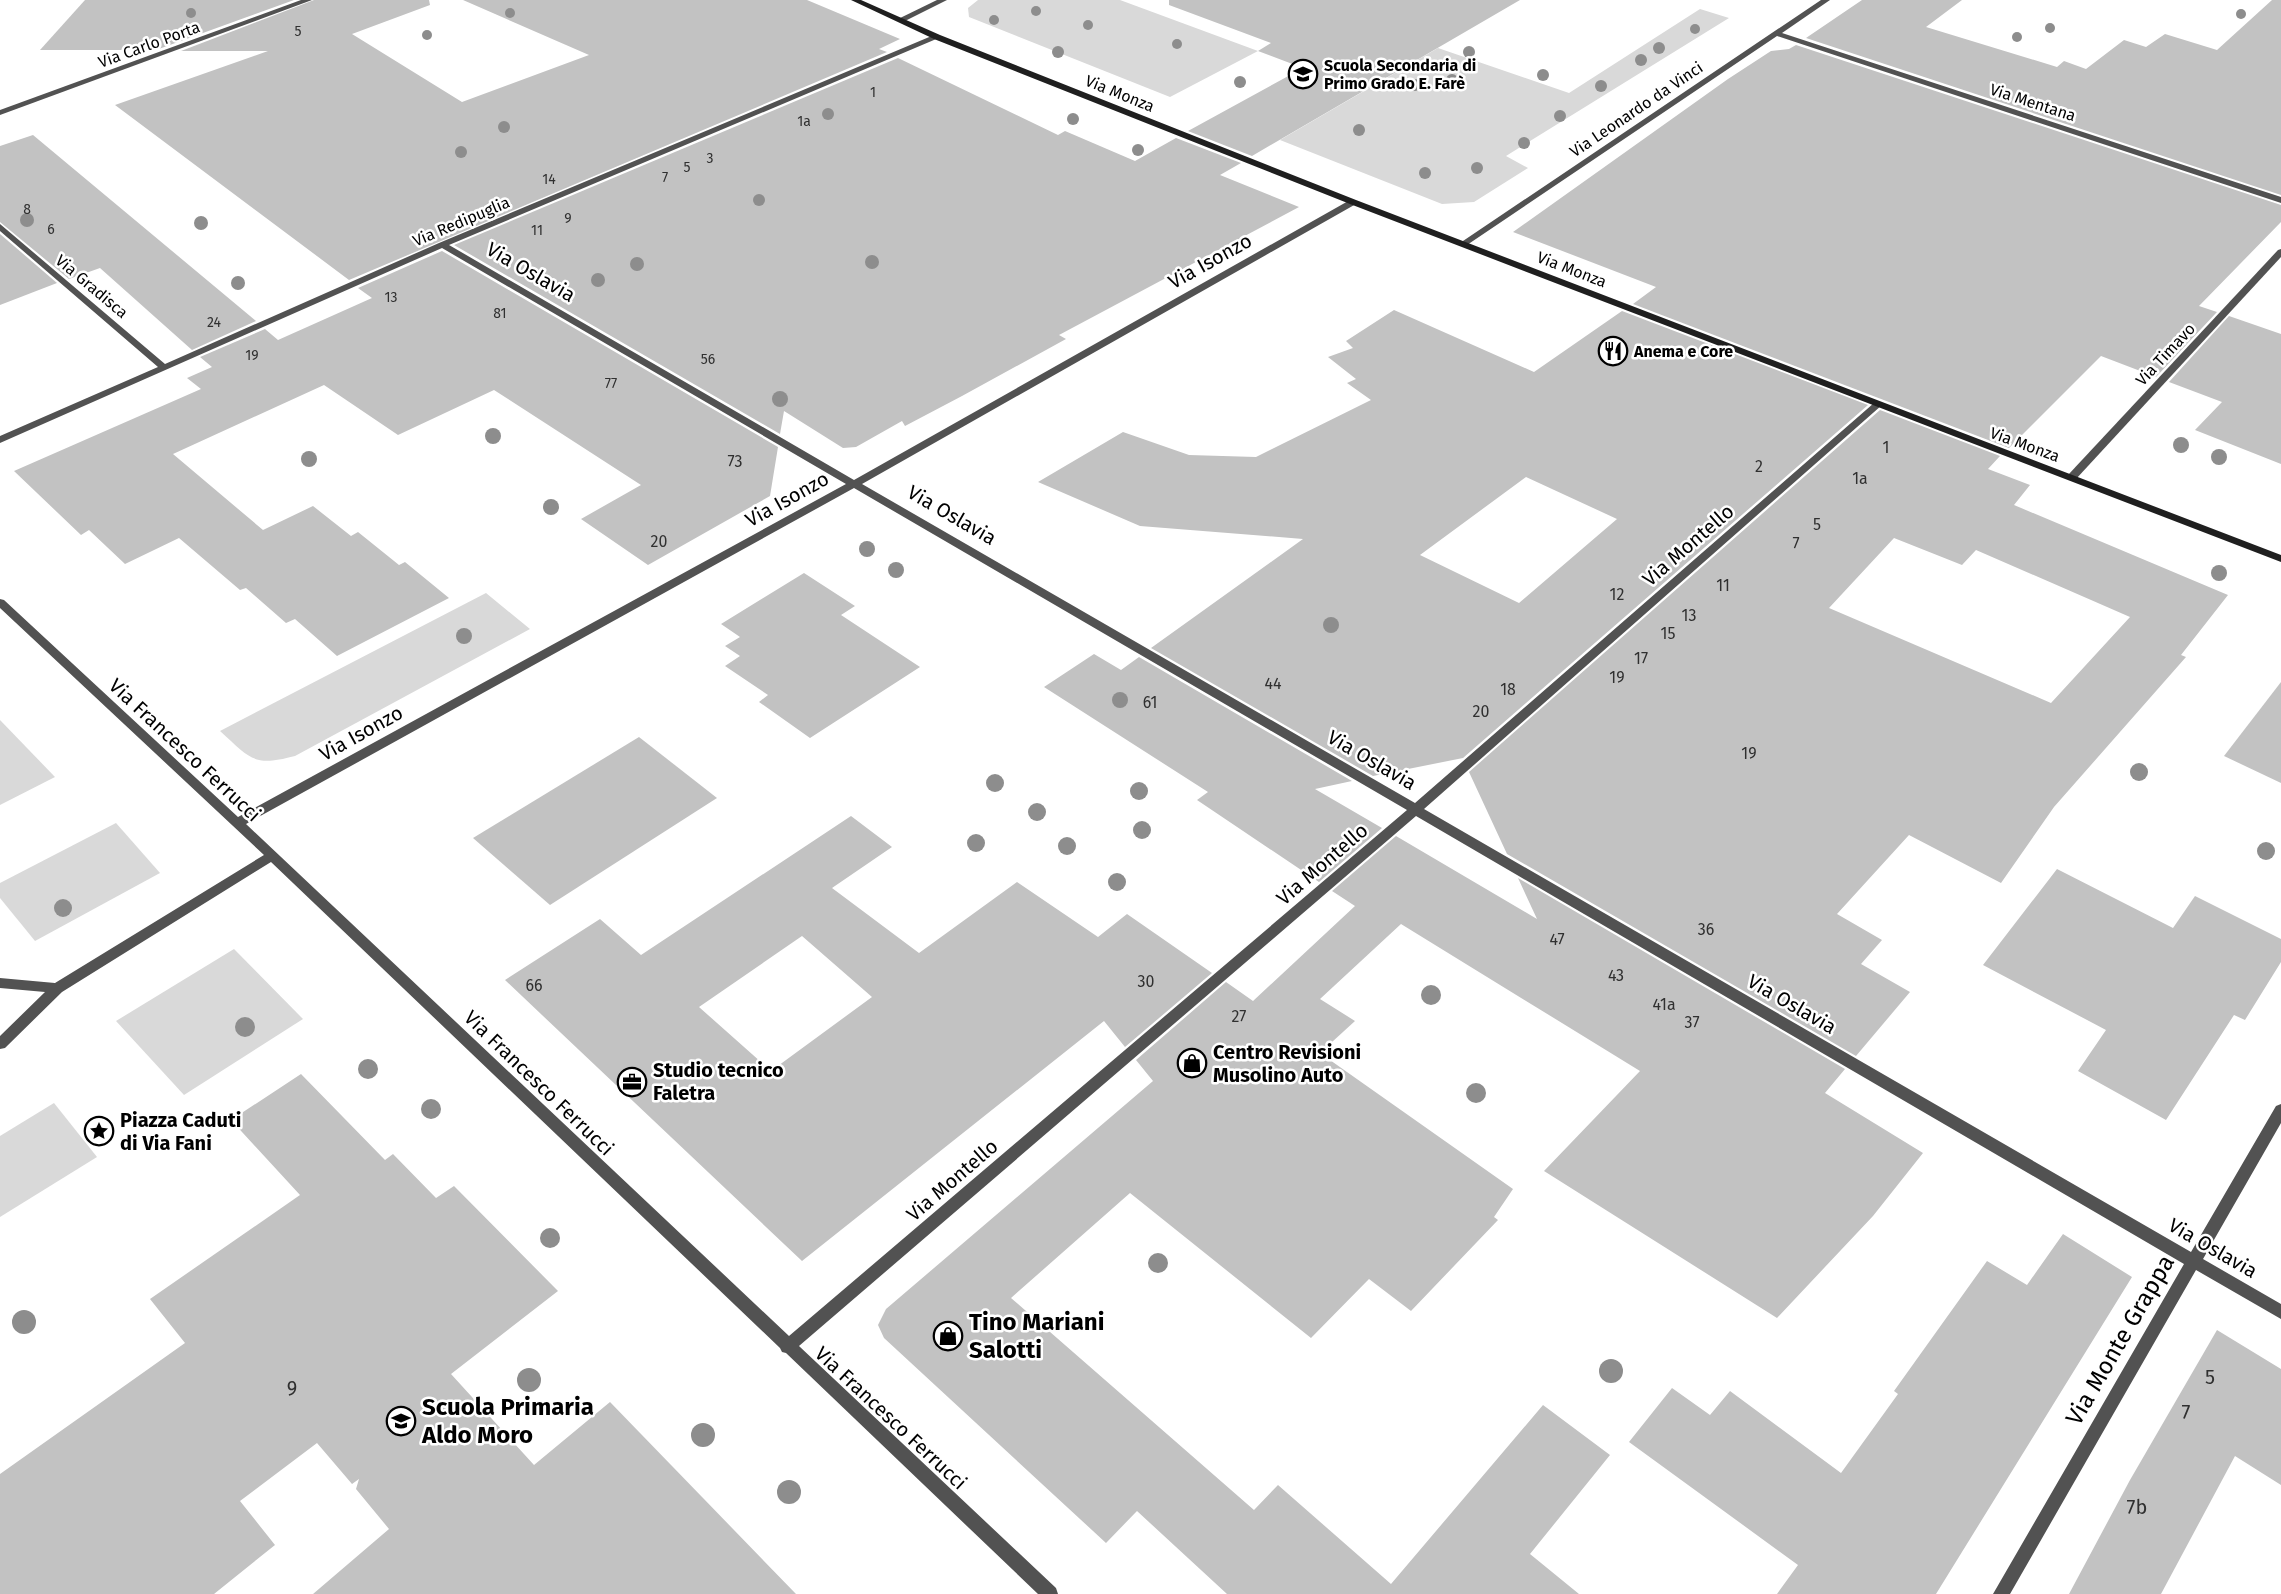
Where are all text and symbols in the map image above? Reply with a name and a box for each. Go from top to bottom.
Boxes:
street label: Via Carlo Porta [96,17,203,72]
house number: 5 [294,23,302,40]
place label: Scuola Secondaria di Primo Grado E. Farè [1324,56,1476,93]
school or university icon: Scuola Secondaria di Primo Grado E. Farè [1287,58,1319,90]
street label: Via Leonardo da Vinci [1566,58,1706,161]
street label: Via Monza [1082,71,1157,116]
street label: Via Mentana [1987,80,2078,125]
house number: 1 [870,84,876,101]
house number: 1a [797,113,811,130]
house number: 3 [707,150,714,167]
house number: 5 [683,159,691,176]
house number: 7 [662,169,668,186]
house number: 14 [542,171,556,188]
street label: Via Redipuglia [410,192,513,250]
house number: 8 [23,201,31,218]
house number: 9 [564,210,572,227]
house number: 6 [47,221,55,238]
house number: 11 [531,222,543,239]
street label: Via Isonzo [1164,228,1256,294]
street label: Via Oslavia [482,237,580,307]
street label: Via Monza [1534,248,1609,291]
street label: Via Gradisca [52,251,132,322]
house number: 13 [384,289,398,306]
house number: 81 [493,305,507,322]
house number: 24 [207,314,222,331]
street label: Via Timavo [2132,319,2199,390]
restaurant icon: Anema e Core [1597,335,1629,367]
place label: Anema e Core [1633,342,1733,361]
house number: 19 [245,347,259,364]
house number: 56 [701,351,715,368]
house number: 77 [605,375,617,392]
street label: Via Monza [1987,423,2062,466]
house number: 1 [1883,438,1889,457]
house number: 73 [728,452,742,471]
house number: 2 [1755,457,1763,476]
street label: Via Isonzo [741,466,833,532]
house number: 1a [1852,469,1868,488]
street label: Via Oslavia [903,480,1001,550]
street label: Via Montello [1637,499,1739,591]
house number: 5 [1813,515,1821,534]
house number: 20 [651,532,667,551]
house number: 7 [1792,534,1800,553]
house number: 11 [1716,576,1730,595]
house number: 12 [1610,585,1624,604]
house number: 13 [1682,606,1696,625]
house number: 15 [1661,624,1675,643]
house number: 17 [1634,649,1648,668]
house number: 19 [1609,668,1625,687]
street label: Via Francesco Ferrucci [104,673,266,827]
house number: 44 [1264,674,1282,693]
house number: 18 [1500,680,1516,699]
house number: 61 [1143,693,1157,712]
street label: Via Isonzo [315,700,407,766]
house number: 20 [1473,702,1489,721]
street label: Via Oslavia [1323,725,1421,795]
house number: 19 [1741,744,1757,763]
street label: Via Montello [1271,818,1373,910]
house number: 36 [1698,920,1714,939]
house number: 47 [1549,930,1565,949]
house number: 43 [1608,966,1624,985]
street label: Via Oslavia [1743,969,1841,1039]
house number: 30 [1138,972,1155,991]
house number: 66 [525,976,543,995]
house number: 41a [1652,995,1676,1014]
street label: Via Francesco Ferrucci [459,1005,619,1161]
house number: 27 [1232,1007,1246,1026]
house number: 37 [1684,1013,1700,1032]
place label: Centro Revisioni Musolino Auto [1213,1040,1361,1087]
shop icon: Centro Revisioni Musolino Auto [1176,1047,1208,1079]
place label: Studio tecnico Faletra [653,1058,784,1105]
office icon: Studio tecnico Faletra [616,1066,648,1098]
place label: Piazza Caduti di Via Fani [120,1108,241,1155]
place icon: Piazza Caduti di Via Fani [83,1115,115,1147]
street label: Via Montello [901,1134,1003,1226]
street label: Via Oslavia [2164,1213,2262,1283]
street label: Via Monte Grappa [2060,1250,2180,1430]
place label: Tino Mariani Salotti [969,1308,1104,1364]
shop icon: Tino Mariani Salotti [932,1320,964,1352]
street label: Via Francesco Ferrucci [810,1341,972,1495]
house number: 5 [2205,1365,2215,1389]
house number: 9 [287,1376,297,1400]
place label: Scuola Primaria Aldo Moro [421,1393,594,1449]
house number: 7 [2182,1400,2191,1424]
school or university icon: Scuola Primaria Aldo Moro [385,1405,417,1437]
house number: 7b [2127,1495,2147,1519]

